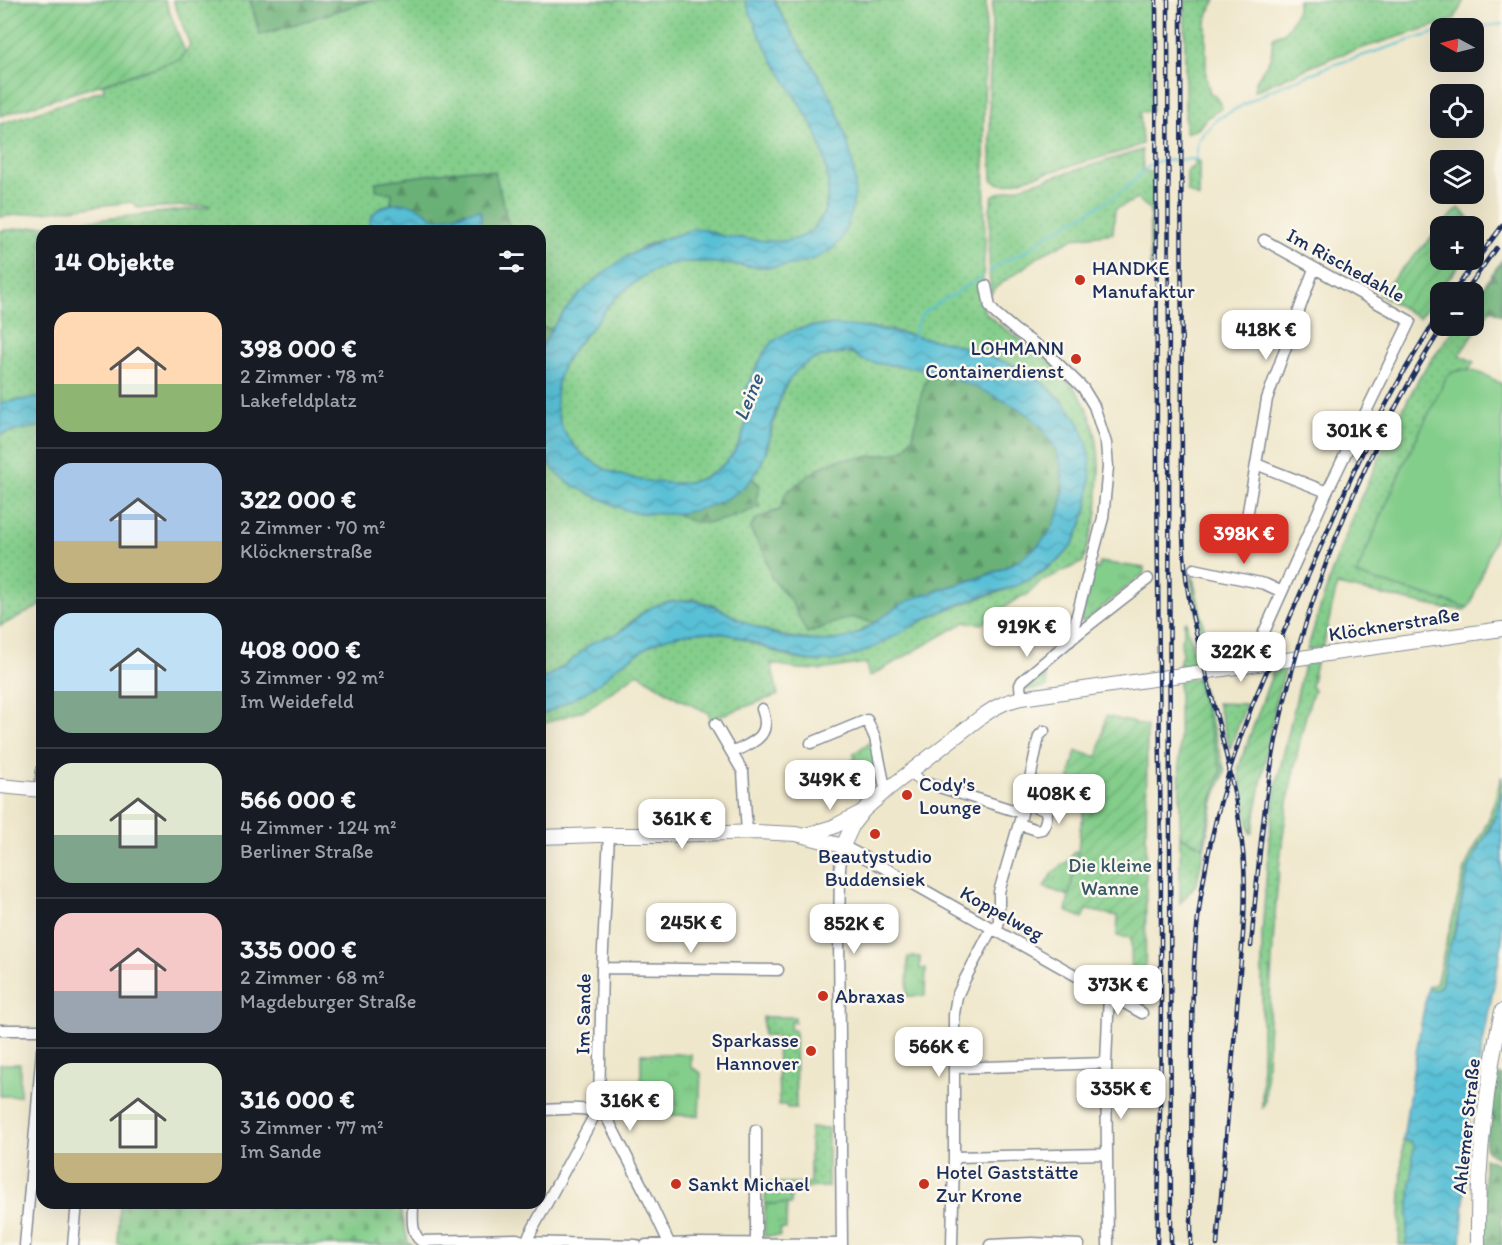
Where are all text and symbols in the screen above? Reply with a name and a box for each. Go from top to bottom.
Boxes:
north arrow [1430,18,1484,72]
map controls [1430,18,1484,336]
button: locate [1430,84,1484,138]
button: layers [1430,150,1484,204]
button: + [1430,216,1484,270]
street label: Im Rischedahle [1283,223,1409,307]
text: 14 Objekte [54,245,174,277]
icon: filters [495,245,528,278]
place label: HANDKE Manufaktur [1092,256,1195,303]
marker: HANDKE Manufaktur [1073,273,1087,287]
button: − [1430,282,1484,336]
pin: 418K € [1217,310,1315,361]
text: 418K € [1236,317,1296,341]
text: 398 000 € [240,332,357,364]
icon: home [102,336,174,408]
place label: LOHMANN Containerdienst [925,336,1065,383]
marker: LOHMANN Containerdienst [1069,352,1083,366]
text: 2 Zimmer · 78 m² [240,364,384,388]
water label: Leine [727,369,769,424]
text: Lakefeldplatz [240,388,357,412]
pin: 301K € [1308,411,1406,462]
text: 301K € [1326,418,1388,442]
text: 322 000 € [240,483,356,515]
icon: home [102,487,174,559]
pin: 398K € [1195,514,1293,565]
text: 2 Zimmer · 70 m² [240,515,385,539]
text: 398K € [1213,521,1275,545]
text: Klöcknerstraße [240,539,372,563]
street label: Klöcknerstraße [1327,602,1461,646]
pin: 919K € [978,607,1076,658]
text: 919K € [998,614,1056,638]
pin: 322K € [1192,632,1290,683]
text: 408 000 € [240,633,360,665]
icon: home [102,637,174,709]
text: 322K € [1211,639,1271,663]
text: 3 Zimmer · 92 m² [240,665,385,689]
text: Im Weidefeld [240,689,354,713]
pin: 349K € [781,760,879,811]
text: 349K € [799,767,861,791]
place label: Cody's Lounge [919,772,981,819]
pin: 408K € [1010,774,1108,825]
text: 408K € [1027,781,1091,805]
text: 566 000 € [240,783,356,815]
icon: home [102,787,174,859]
marker: Cody's Lounge [900,788,914,802]
pin: 361K € [633,799,731,850]
text: 361K € [652,806,712,830]
text: 4 Zimmer · 124 m² [240,815,397,839]
marker: Beautystudio Buddensiek [868,827,882,841]
text: Berliner Straße [240,839,373,863]
place label: Beautystudio Buddensiek [818,844,932,891]
park label: Die kleine Wanne [1068,853,1152,900]
street label: Koppelweg [956,880,1049,946]
pin: 245K € [642,903,740,954]
pin: 852K € [805,904,903,955]
text: 245K € [660,910,722,934]
text: 852K € [824,911,884,935]
text: 335 000 € [240,933,357,965]
icon: home [102,937,174,1009]
text: 2 Zimmer · 68 m² [240,965,385,989]
pin: 373K € [1069,965,1167,1016]
text: 373K € [1088,972,1148,996]
street label: Im Sande [570,973,596,1055]
place label: Abraxas [835,984,905,1008]
text: Magdeburger Straße [240,989,416,1013]
marker: Abraxas [816,989,830,1003]
pin: 566K € [890,1027,988,1078]
place label: Sparkasse Hannover [712,1028,799,1075]
text: 566K € [909,1034,969,1058]
marker: Sparkasse Hannover [804,1044,818,1058]
street label: Ahlemer Straße [1447,1057,1485,1195]
pin: 335K € [1072,1069,1170,1120]
text: 335K € [1091,1076,1152,1100]
pin: 316K € [581,1081,679,1132]
text: 316 000 € [240,1083,355,1115]
icon: home [102,1087,174,1159]
text: 316K € [600,1088,660,1112]
text: 3 Zimmer · 77 m² [240,1115,383,1139]
text: Im Sande [240,1139,321,1163]
place label: Hotel Gaststätte Zur Krone [936,1160,1078,1207]
place label: Sankt Michael [688,1172,810,1196]
marker: Sankt Michael [669,1177,683,1191]
marker: Hotel Gaststätte Zur Krone [917,1177,931,1191]

